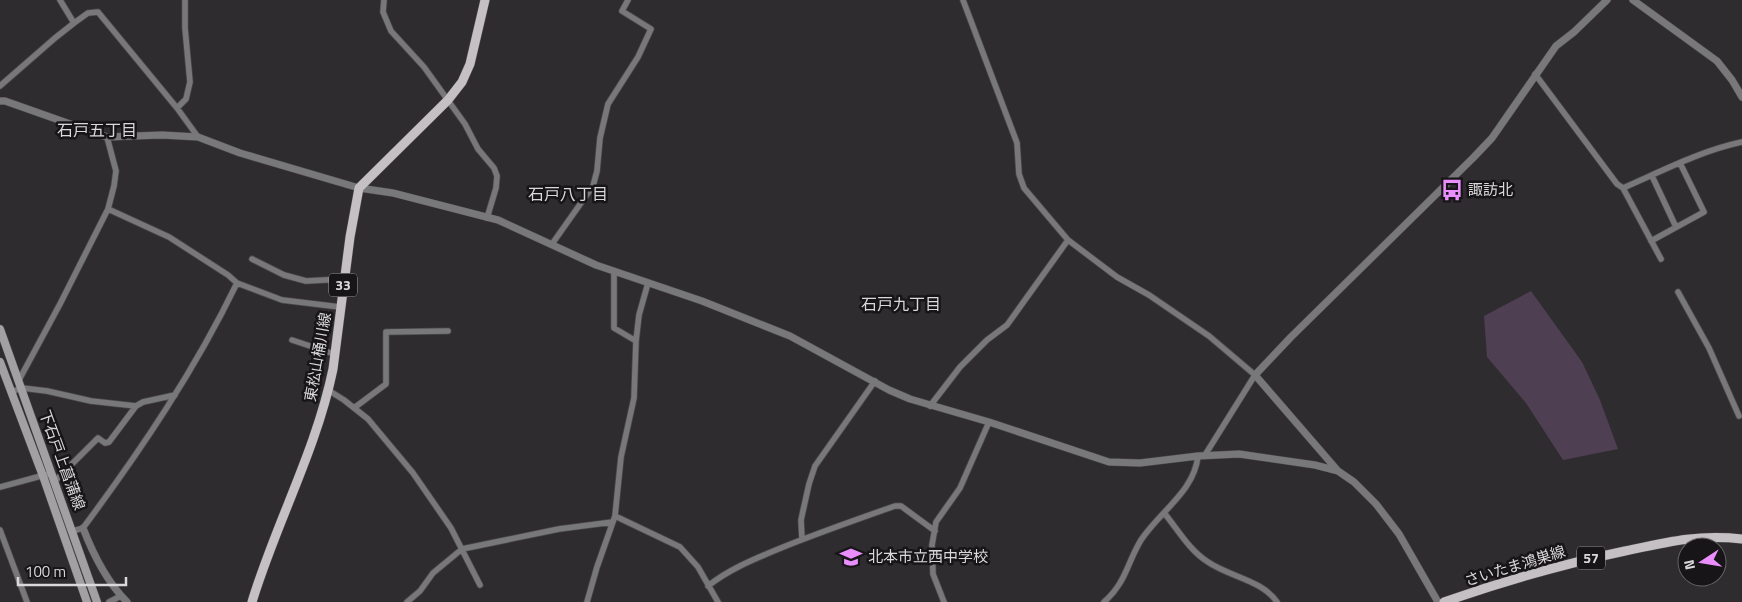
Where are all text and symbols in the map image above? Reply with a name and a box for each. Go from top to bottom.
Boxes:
district label: 石戸五丁目 [57,118,137,142]
bus stop icon: 諏訪北 [1439,177,1465,203]
place label: 諏訪北 [1468,178,1513,201]
district label: 石戸八丁目 [528,182,608,206]
road number: 33 [329,274,357,296]
district label: 石戸九丁目 [861,292,941,316]
street label: 東松山桶川線 [298,311,337,403]
street label: 下石戸上菖蒲線 [34,407,91,513]
north arrow [1677,537,1727,587]
street label: さいたま鴻巣線 [1461,539,1568,592]
school or university icon: 北本市立西中学校 [838,544,864,570]
place label: 北本市立西中学校 [868,545,988,568]
road number: 57 [1577,546,1605,570]
scale bar [18,554,125,586]
text: N [1678,558,1700,572]
text: 100 m [25,560,66,583]

